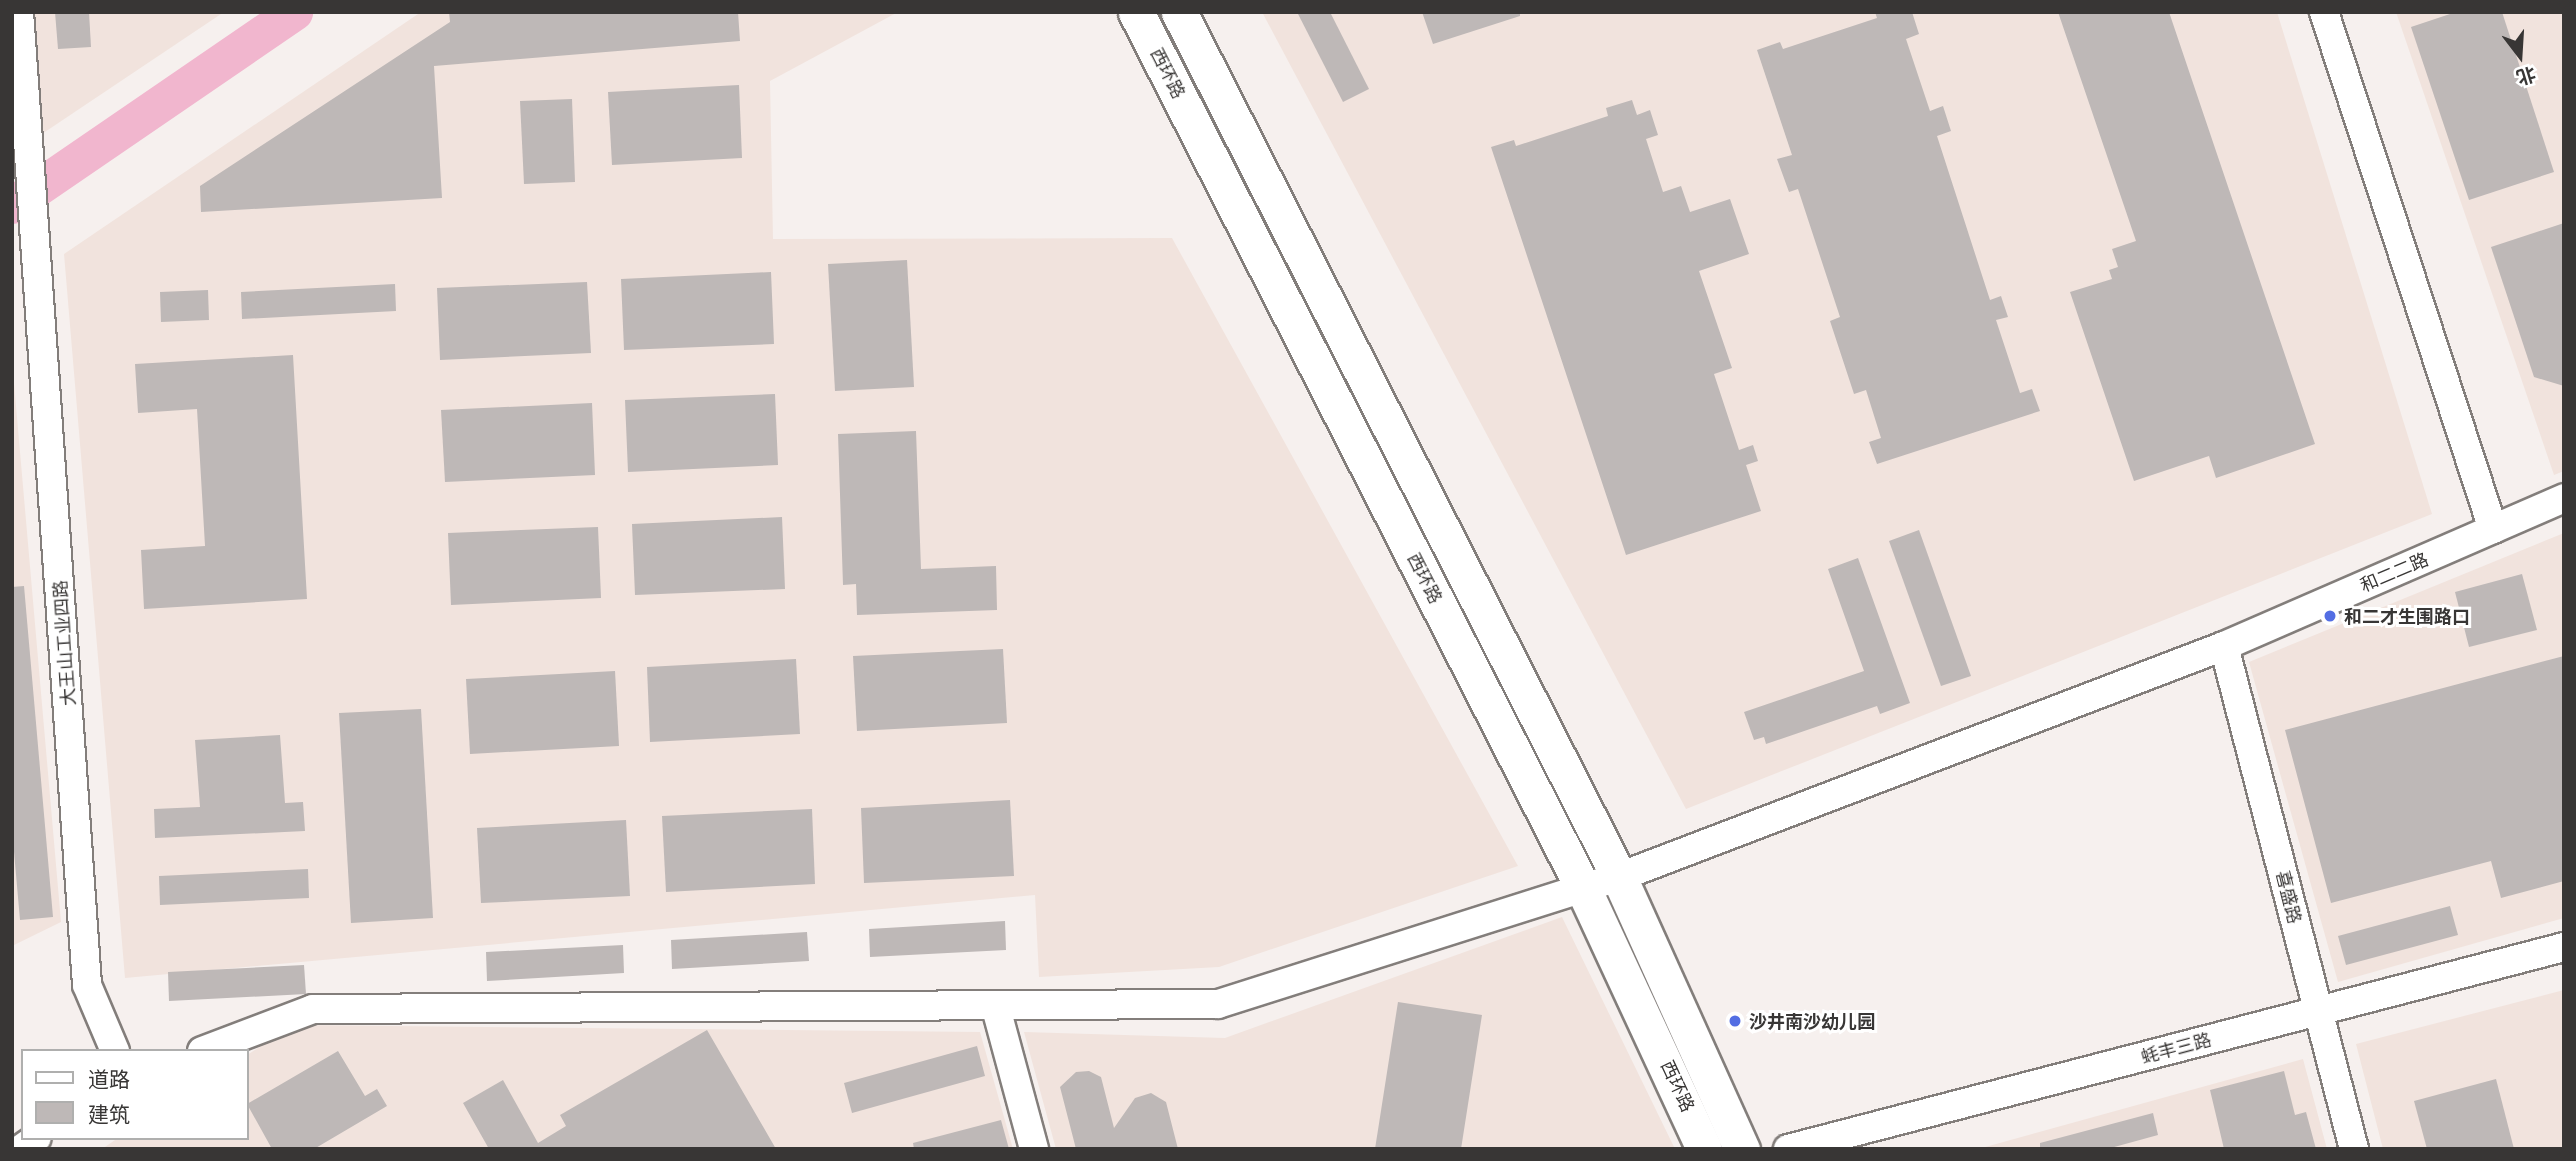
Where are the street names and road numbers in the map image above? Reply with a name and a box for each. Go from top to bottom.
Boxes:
street label: 西环路 [1146,44,1190,102]
street label: 和二二路 [2357,548,2431,596]
street label: 西环路 [1403,549,1447,607]
street label: 大王山工业四路 [49,579,79,707]
street label: 喜盛路 [2272,868,2306,926]
street label: 蚝丰三路 [2138,1028,2214,1068]
street label: 西环路 [1657,1057,1699,1115]

